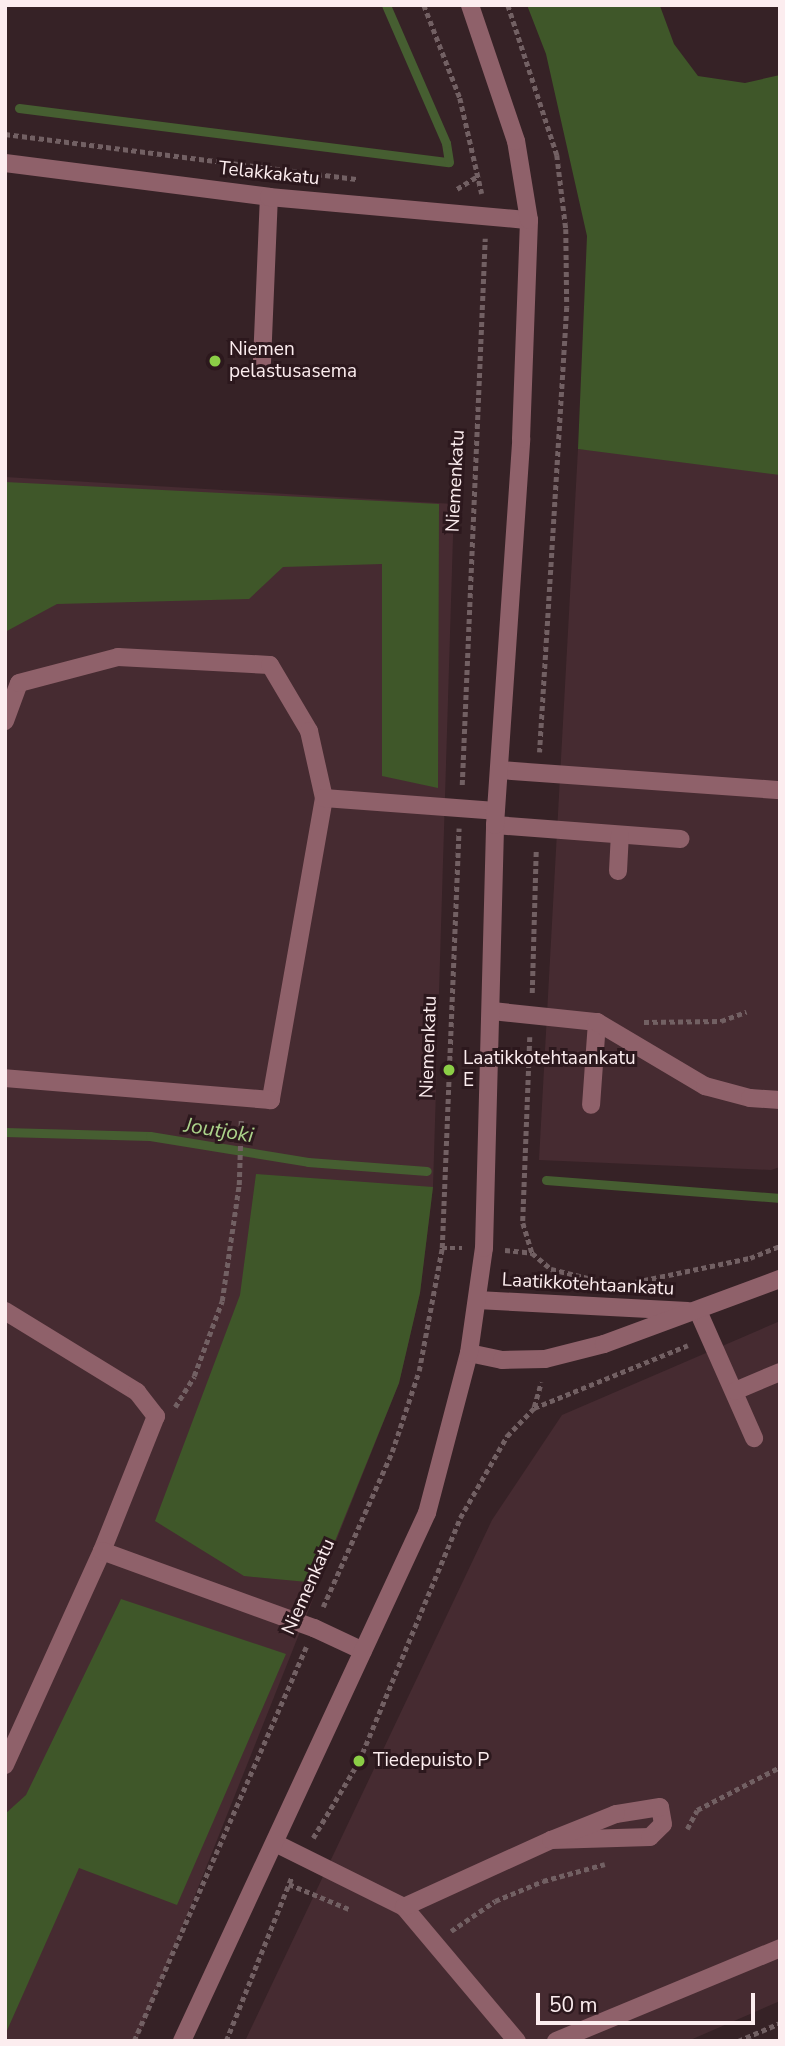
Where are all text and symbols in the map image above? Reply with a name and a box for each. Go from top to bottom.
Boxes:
street label: Telakkakatu [217,157,321,191]
place label: Niemen pelastusasema [229,339,357,383]
marker: Niemen pelastusasema [207,353,223,369]
street label: Niemenkatu [442,429,470,533]
street label: Niemenkatu [416,995,442,1099]
place label: Laatikkotehtaankatu E [463,1048,636,1092]
marker: Laatikkotehtaankatu E [441,1062,457,1078]
water label: Joutjoki [183,1112,255,1148]
street label: Laatikkotehtaankatu [501,1269,675,1301]
street label: Niemenkatu [278,1536,340,1638]
place label: Tiedepuisto P [373,1750,489,1772]
marker: Tiedepuisto P [351,1753,367,1769]
scale bar [540,1980,759,2024]
text: 50 m [549,1991,598,2019]

